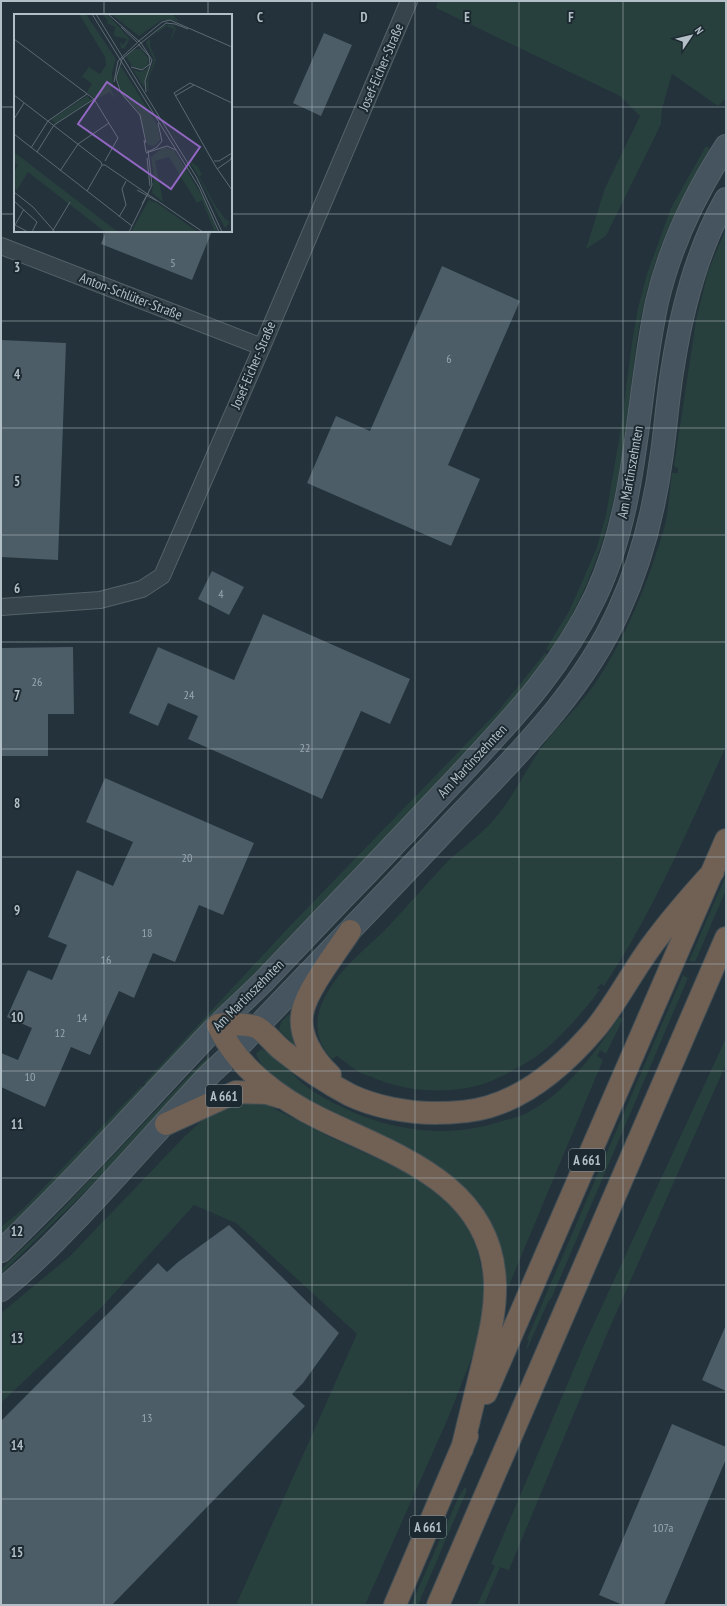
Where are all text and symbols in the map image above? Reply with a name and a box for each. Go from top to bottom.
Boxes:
text: C [257,9,263,26]
text: D [361,9,368,26]
text: E [464,9,470,26]
text: F [568,9,574,26]
inset map [14,14,232,232]
north arrow [671,16,711,56]
street label: Josef-Eicher-Straße [354,20,408,114]
text: N [692,24,707,37]
house number: 5 [170,255,176,270]
text: 3 [14,259,20,276]
street label: Anton-Schlüter-Straße [77,268,185,324]
street label: Josef-Eicher-Straße [226,318,280,412]
house number: 6 [446,351,452,366]
text: 4 [14,366,21,383]
street label: Am Martinszehnten [613,424,647,520]
text: 5 [14,473,20,490]
text: 6 [14,580,20,597]
house number: 4 [218,586,224,601]
house number: 26 [32,674,42,689]
text: 7 [14,687,20,704]
house number: 24 [184,687,195,702]
street label: Am Martinszehnten [433,721,511,801]
house number: 22 [300,740,310,755]
text: 8 [14,795,20,812]
house number: 20 [182,850,192,865]
text: 9 [14,902,20,919]
house number: 18 [142,925,152,940]
house number: 16 [101,952,111,967]
street label: Am Martinszehnten [208,955,288,1035]
text: 10 [11,1009,23,1026]
house number: 14 [77,1010,88,1025]
house number: 12 [55,1025,65,1040]
house number: 10 [25,1069,35,1084]
road number: A 661 [206,1085,242,1107]
text: 11 [11,1116,23,1133]
road number: A 661 [569,1149,605,1171]
text: 12 [11,1223,23,1240]
text: 13 [11,1330,23,1347]
house number: 13 [142,1410,152,1425]
text: 14 [11,1437,24,1454]
road number: A 661 [410,1516,446,1538]
house number: 107a [653,1520,674,1535]
text: 15 [11,1544,23,1561]

